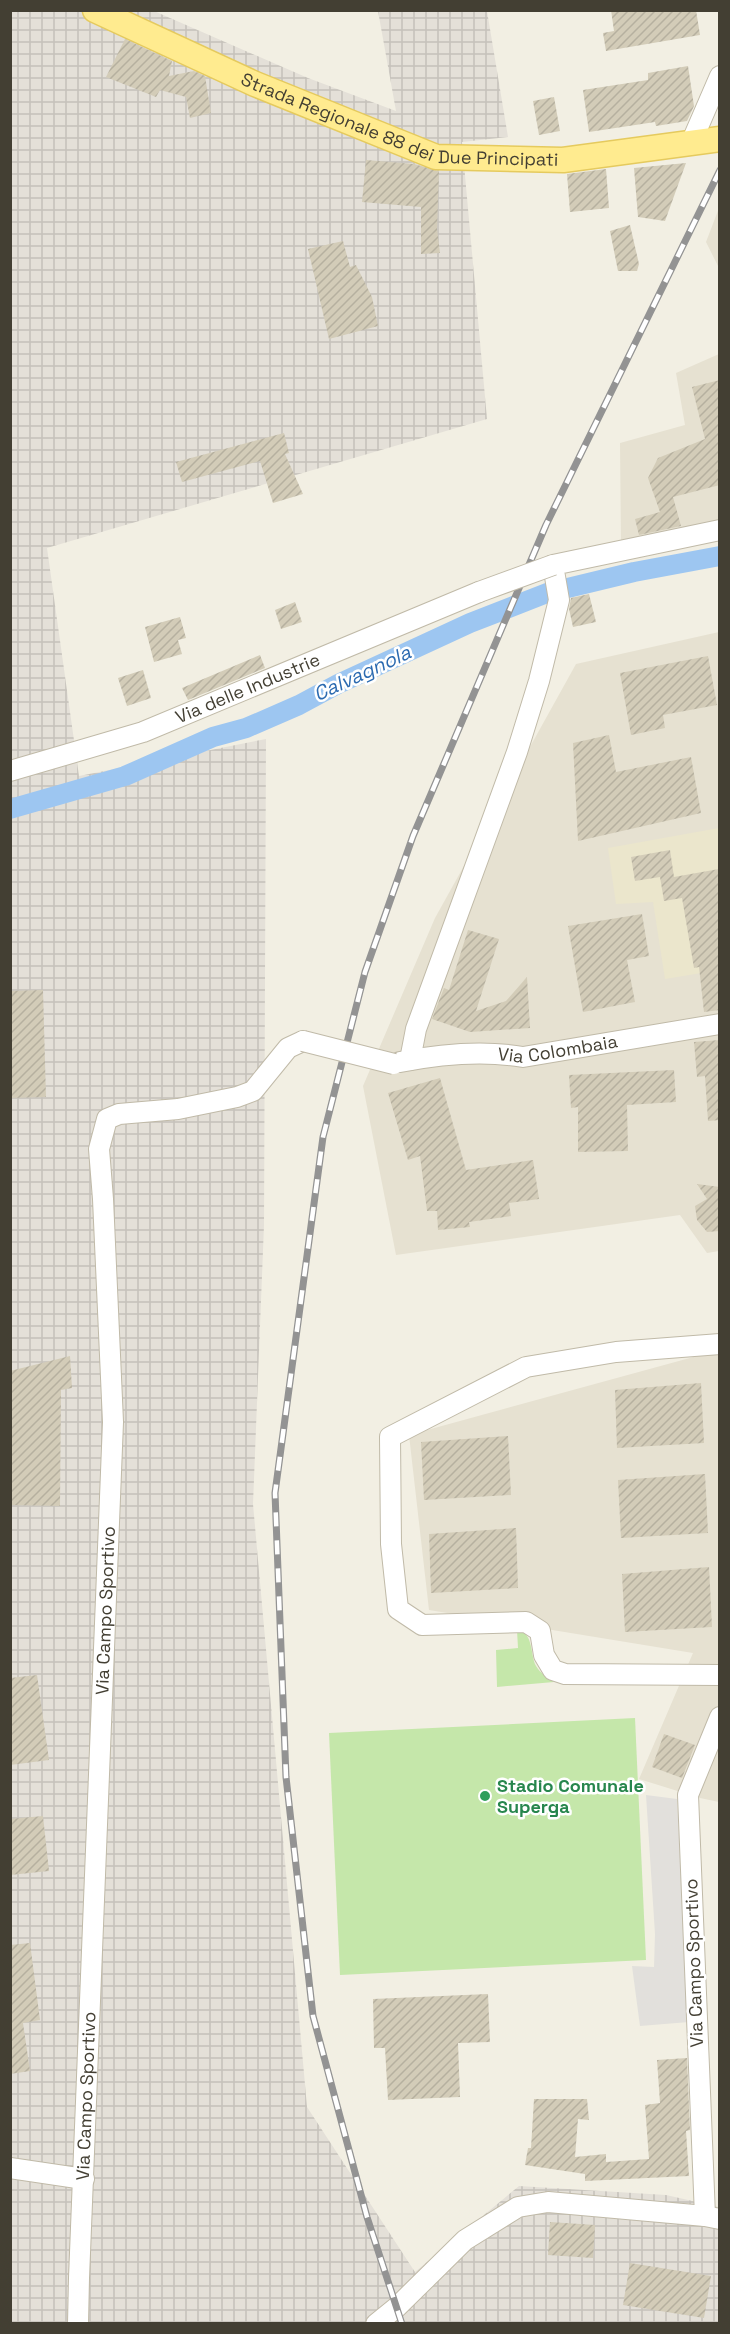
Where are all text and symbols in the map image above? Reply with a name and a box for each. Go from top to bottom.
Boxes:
street label: Strada Regionale 88 dei Due Principati [238,67,559,171]
water label: Calvagnola [309,639,415,707]
street label: Via delle Industrie [172,648,323,728]
street label: Via Colombaia [497,1029,619,1068]
street label: Via Campo Sportivo [90,1526,120,1695]
place label: Stadio Comunale Superga [497,1774,644,1818]
marker: Stadio Comunale Superga [478,1789,492,1803]
street label: Via Campo Sportivo [679,1878,708,2048]
street label: Via Campo Sportivo [71,2011,101,2181]

